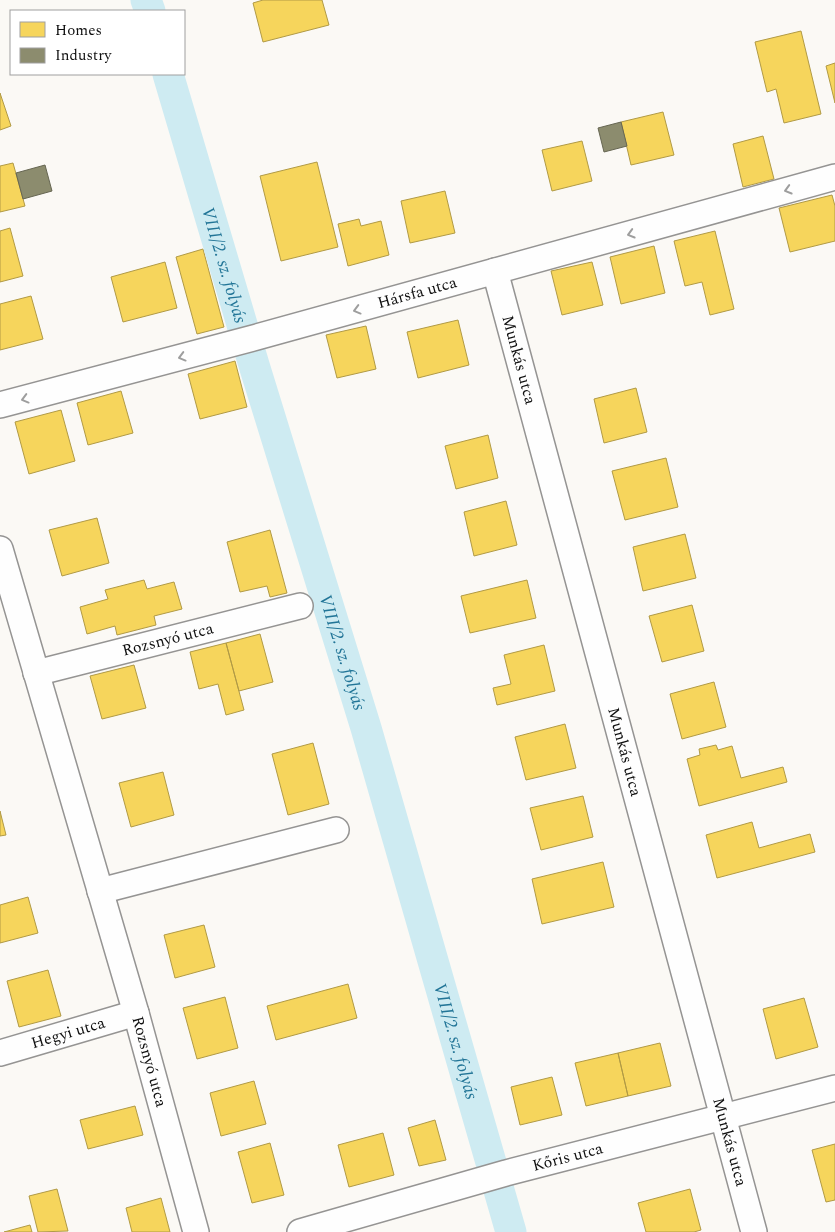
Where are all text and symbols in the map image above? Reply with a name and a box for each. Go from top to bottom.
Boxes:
legend [10,10,185,75]
text: Homes [55,19,102,42]
text: Industry [55,44,112,67]
one-way arrow [784,184,792,195]
water label: VIII/2. sz. folyás [194,203,255,327]
one-way arrow [628,228,636,238]
street label: Hársfa utca [375,270,460,315]
one-way arrow [353,304,361,314]
street label: Munkás utca [495,313,542,407]
one-way arrow [179,351,187,361]
one-way arrow [22,393,30,403]
water label: VIII/2. sz. folyás [312,591,373,714]
street label: Rozsnyó utca [120,616,216,663]
street label: Munkás utca [601,705,648,799]
water label: VIII/2. sz. folyás [426,980,486,1103]
street label: Hegyi utca [28,1011,108,1055]
street label: Rozsnyó utca [125,1013,173,1110]
street label: Munkás utca [706,1095,753,1189]
street label: Kőris utca [530,1136,606,1178]

